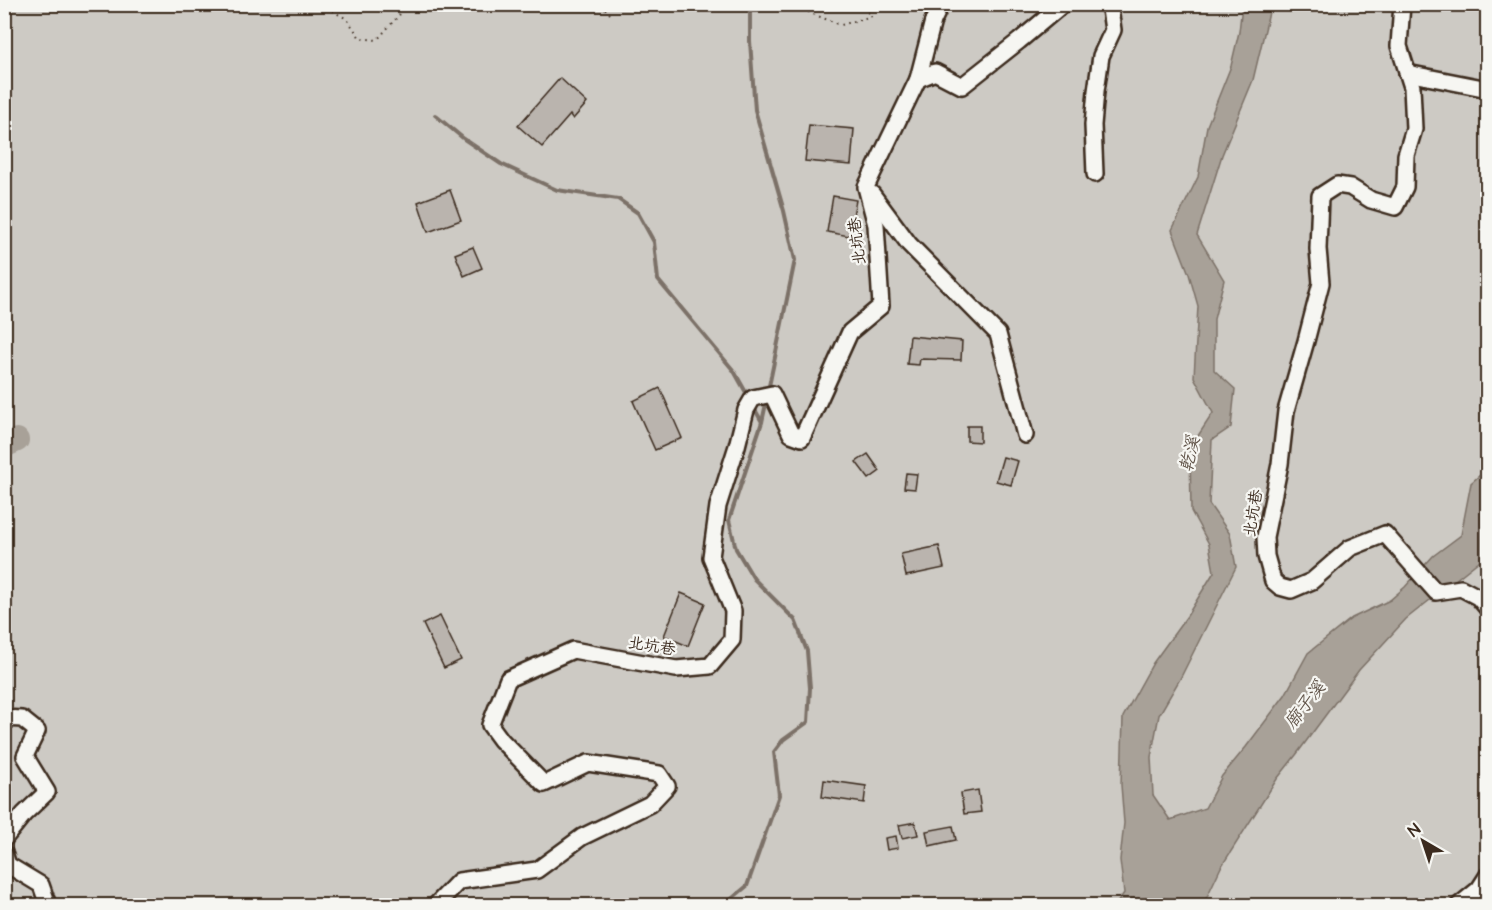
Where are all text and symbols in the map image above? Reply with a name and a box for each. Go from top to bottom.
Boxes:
street label: 北坑巷 [843,216,871,266]
water label: 乾溪 [1174,433,1206,474]
street label: 北坑巷 [1238,488,1268,538]
street label: 北坑巷 [627,631,677,661]
water label: 廍子溪 [1279,675,1332,734]
north arrow [1393,811,1453,871]
text: N [1403,818,1425,842]

